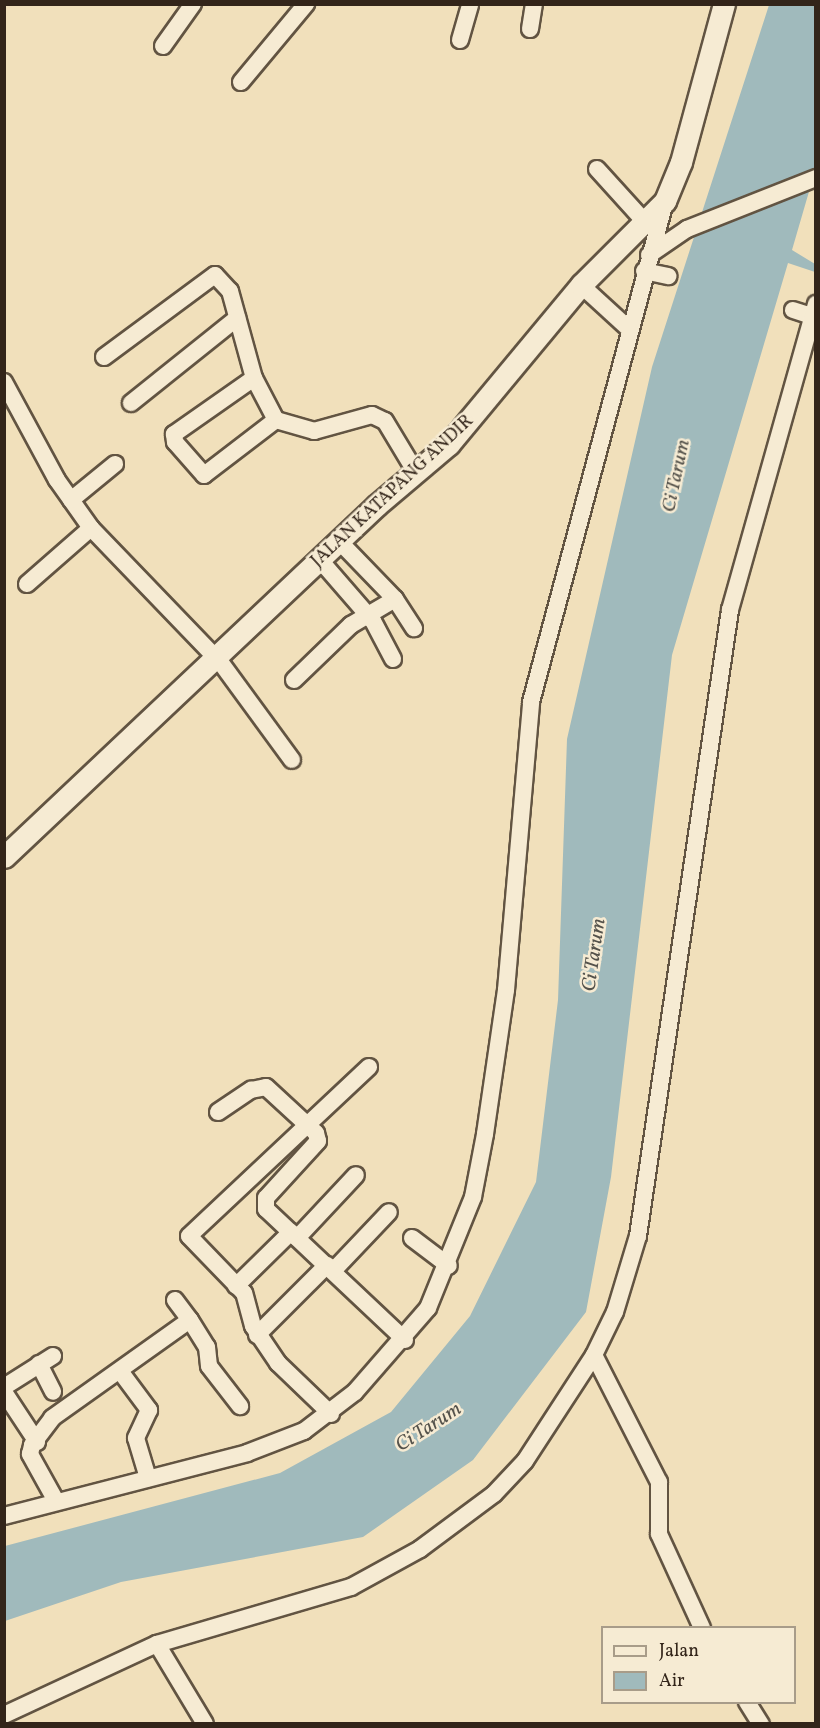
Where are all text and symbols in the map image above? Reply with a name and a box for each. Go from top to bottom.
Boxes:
street label: JALAN KATAPANG ANDIR [307,411,479,573]
water label: Ci Tarum [658,437,696,515]
water label: Ci Tarum [578,917,612,993]
water label: Ci Tarum [392,1398,466,1458]
legend [601,1626,796,1704]
text: Jalan [659,1639,699,1664]
text: Air [659,1669,685,1694]

